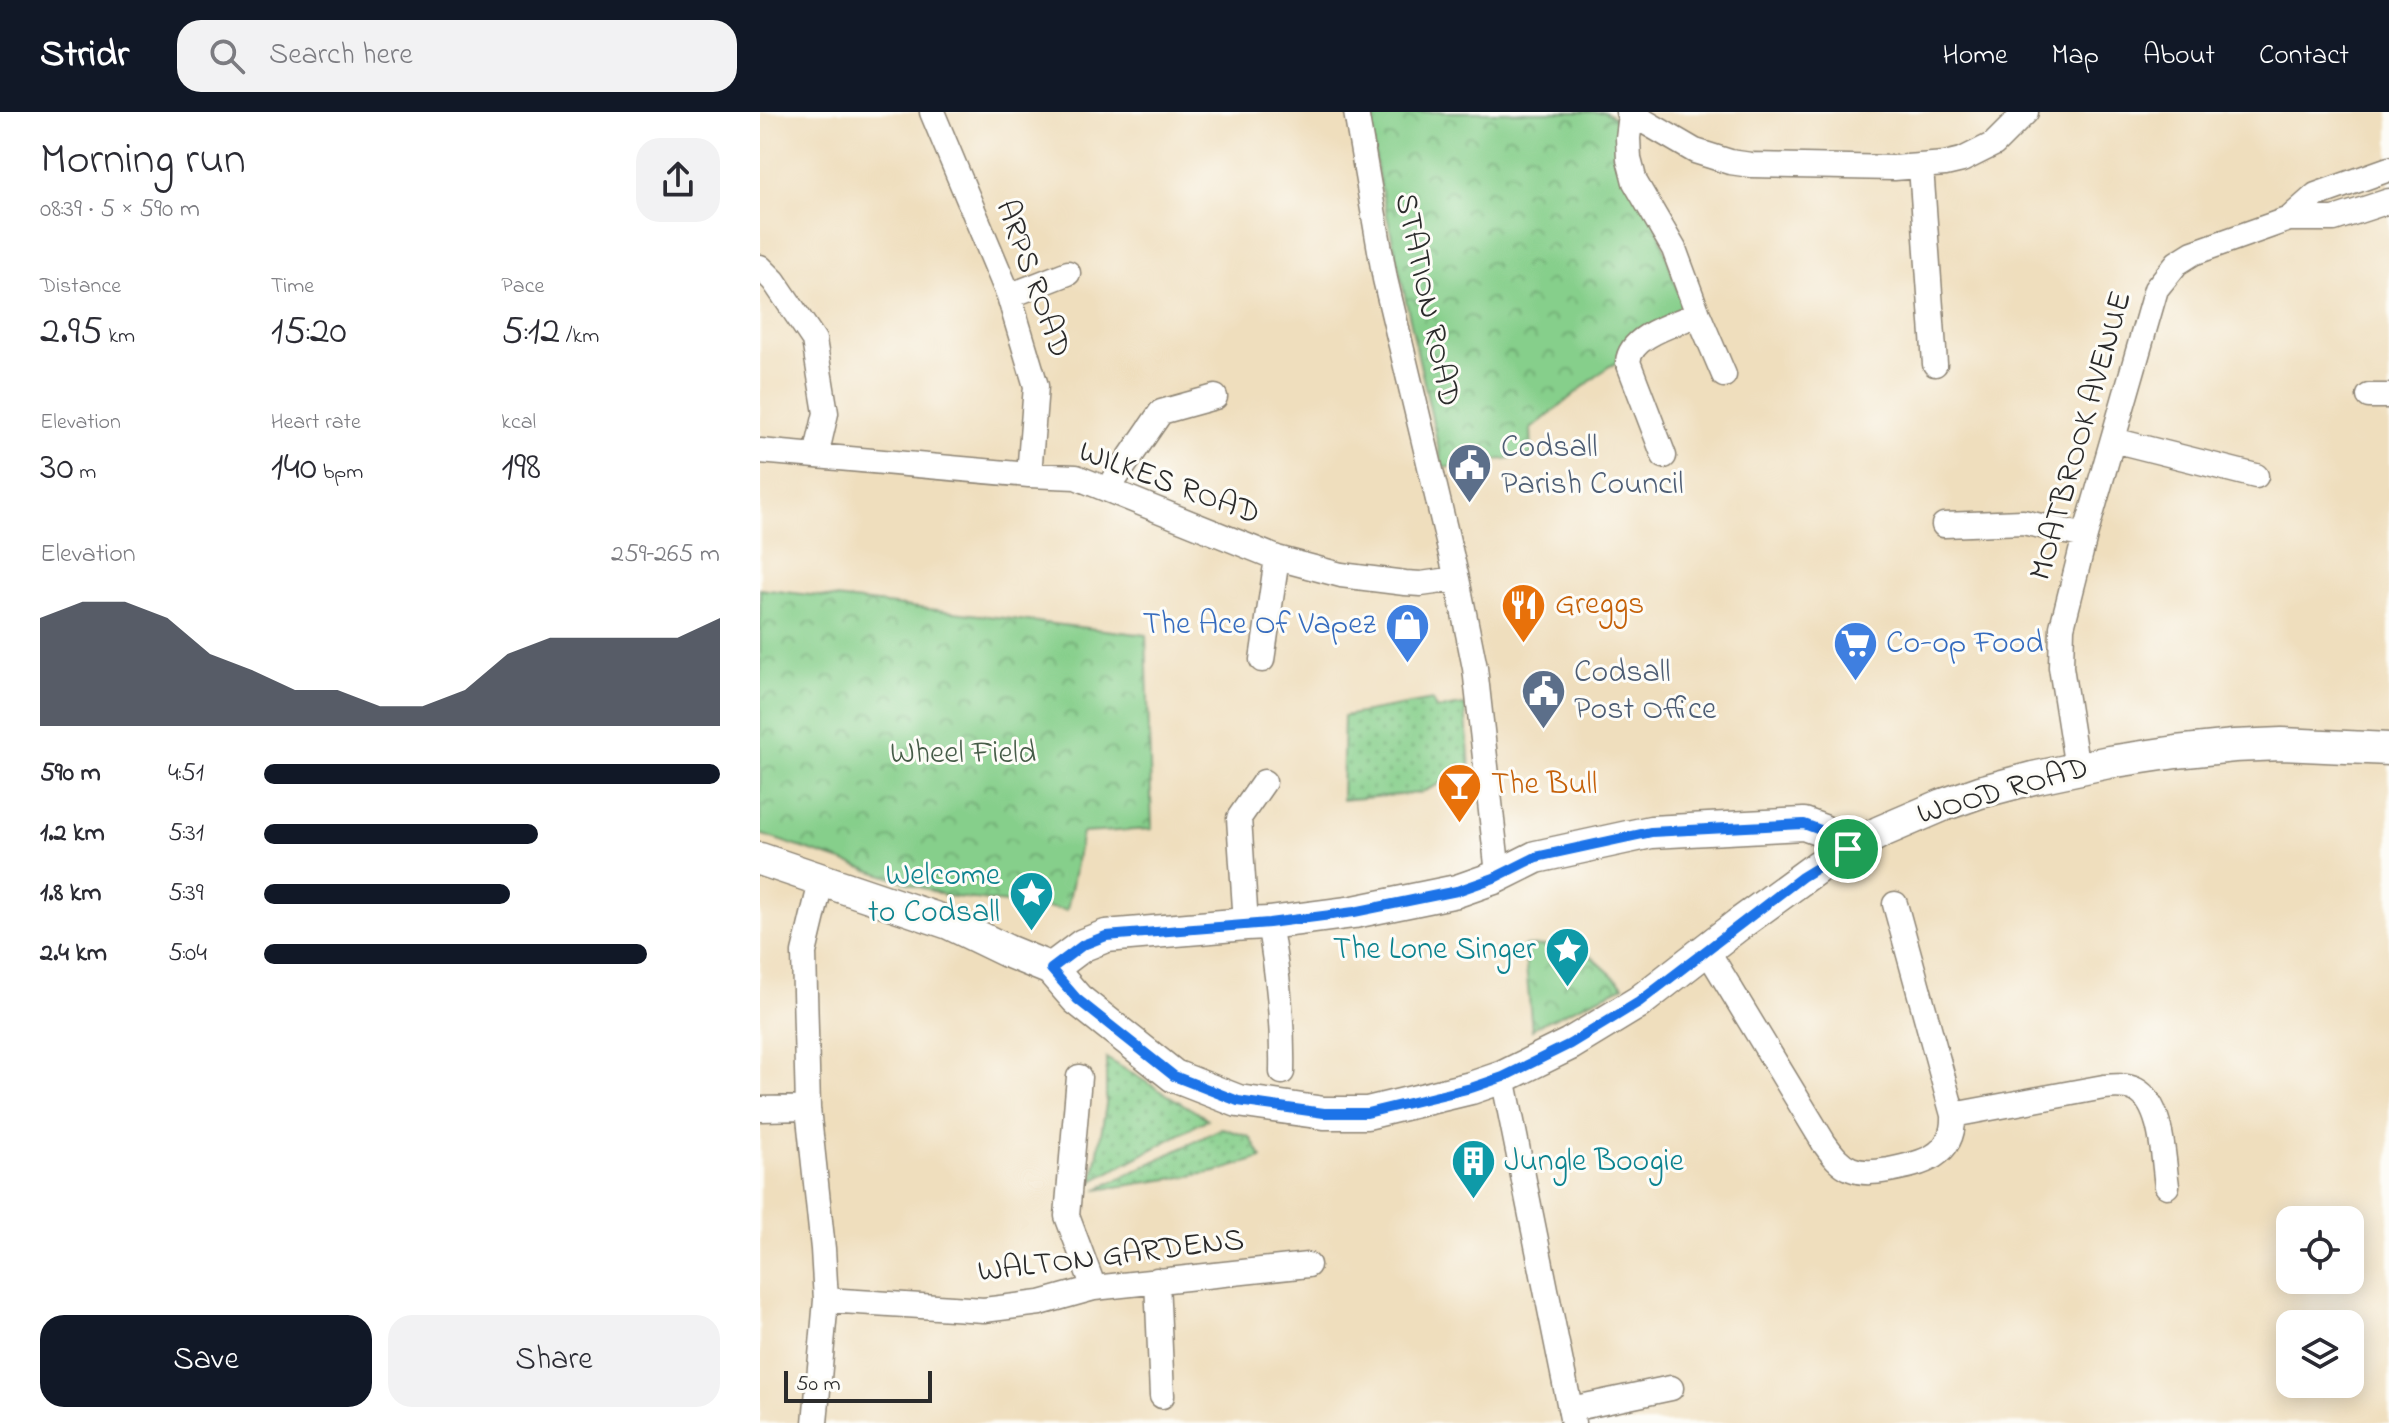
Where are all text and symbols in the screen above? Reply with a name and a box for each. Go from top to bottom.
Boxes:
search box [177,20,737,92]
text: Stridr [40,28,129,84]
icon: search [205,34,249,78]
text: Search here [269,34,413,78]
text: Home [1942,36,2008,77]
text: Map [2052,36,2099,77]
text: About [2143,36,2215,77]
text: Contact [2259,36,2349,77]
text: Morning run [40,129,246,193]
button: share [636,138,720,222]
street label: STATION ROAD [1380,189,1472,411]
text: 08:39 · 5 × 590 m [40,191,200,229]
street label: ARPS ROAD [982,194,1082,364]
text: Distance [40,271,121,303]
text: Time [271,271,314,303]
text: Pace [501,271,544,303]
street label: MOATBROOK AVENUE [2018,286,2146,586]
text: 2.95 [40,303,103,362]
text: 15:20 [271,303,347,362]
text: 5:12 [501,303,560,362]
text: km [103,321,135,353]
text: /km [560,321,599,353]
text: Elevation [40,407,121,439]
text: Heart rate [271,407,361,439]
text: kcal [501,407,536,439]
place label: Codsall Parish Council [1501,425,1684,509]
street label: WILKES ROAD [1072,429,1266,539]
text: 30 [40,439,74,498]
text: 140 [271,439,317,498]
text: 198 [501,439,541,498]
public building icon: Codsall Parish Council [1446,442,1494,505]
text: m [74,457,96,489]
text: bpm [317,457,363,489]
text: Elevation [40,536,136,574]
text: 259–265 m [611,536,720,574]
restaurant icon: Greggs [1500,581,1548,644]
place label: Greggs [1555,582,1644,629]
shop icon: The Ace Of Vapez [1383,601,1431,664]
place label: The Ace Of Vapez [1143,602,1377,649]
supermarket icon: Co-op Food [1831,620,1879,683]
place label: Co-op Food [1886,621,2043,668]
place label: Codsall Post Office [1574,650,1717,734]
public building icon: Codsall Post Office [1519,667,1567,730]
park label: Wheel Field [890,731,1036,778]
street label: WOOD ROAD [1912,745,2094,839]
text: 590 m [40,755,101,793]
text: 4:51 [168,755,204,793]
bar icon: The Bull [1436,761,1484,824]
place label: The Bull [1491,762,1597,809]
text: 1.2 km [40,815,105,853]
text: 5:31 [168,815,204,853]
pin [1814,815,1882,883]
icon: arrive [1826,827,1870,871]
place label: Welcome to Codsall [868,853,1001,937]
place icon: Welcome to Codsall [1007,870,1055,933]
text: 1.8 km [40,875,101,913]
text: 5:39 [168,875,204,913]
place icon: The Lone Singer [1543,926,1591,989]
place label: The Lone Singer [1333,927,1536,974]
text: 2.4 km [40,935,107,973]
text: 5:04 [168,935,207,973]
building icon: Jungle Boogie [1449,1138,1497,1201]
place label: Jungle Boogie [1504,1139,1684,1186]
map controls [2276,1206,2364,1398]
button: locate [2276,1206,2364,1294]
street label: WALTON GARDENS [975,1217,1247,1297]
button: layers [2276,1310,2364,1398]
button: Save [40,1315,372,1407]
button: Share [388,1315,720,1407]
scale bar [784,1367,932,1403]
text: 50 m [796,1369,841,1401]

